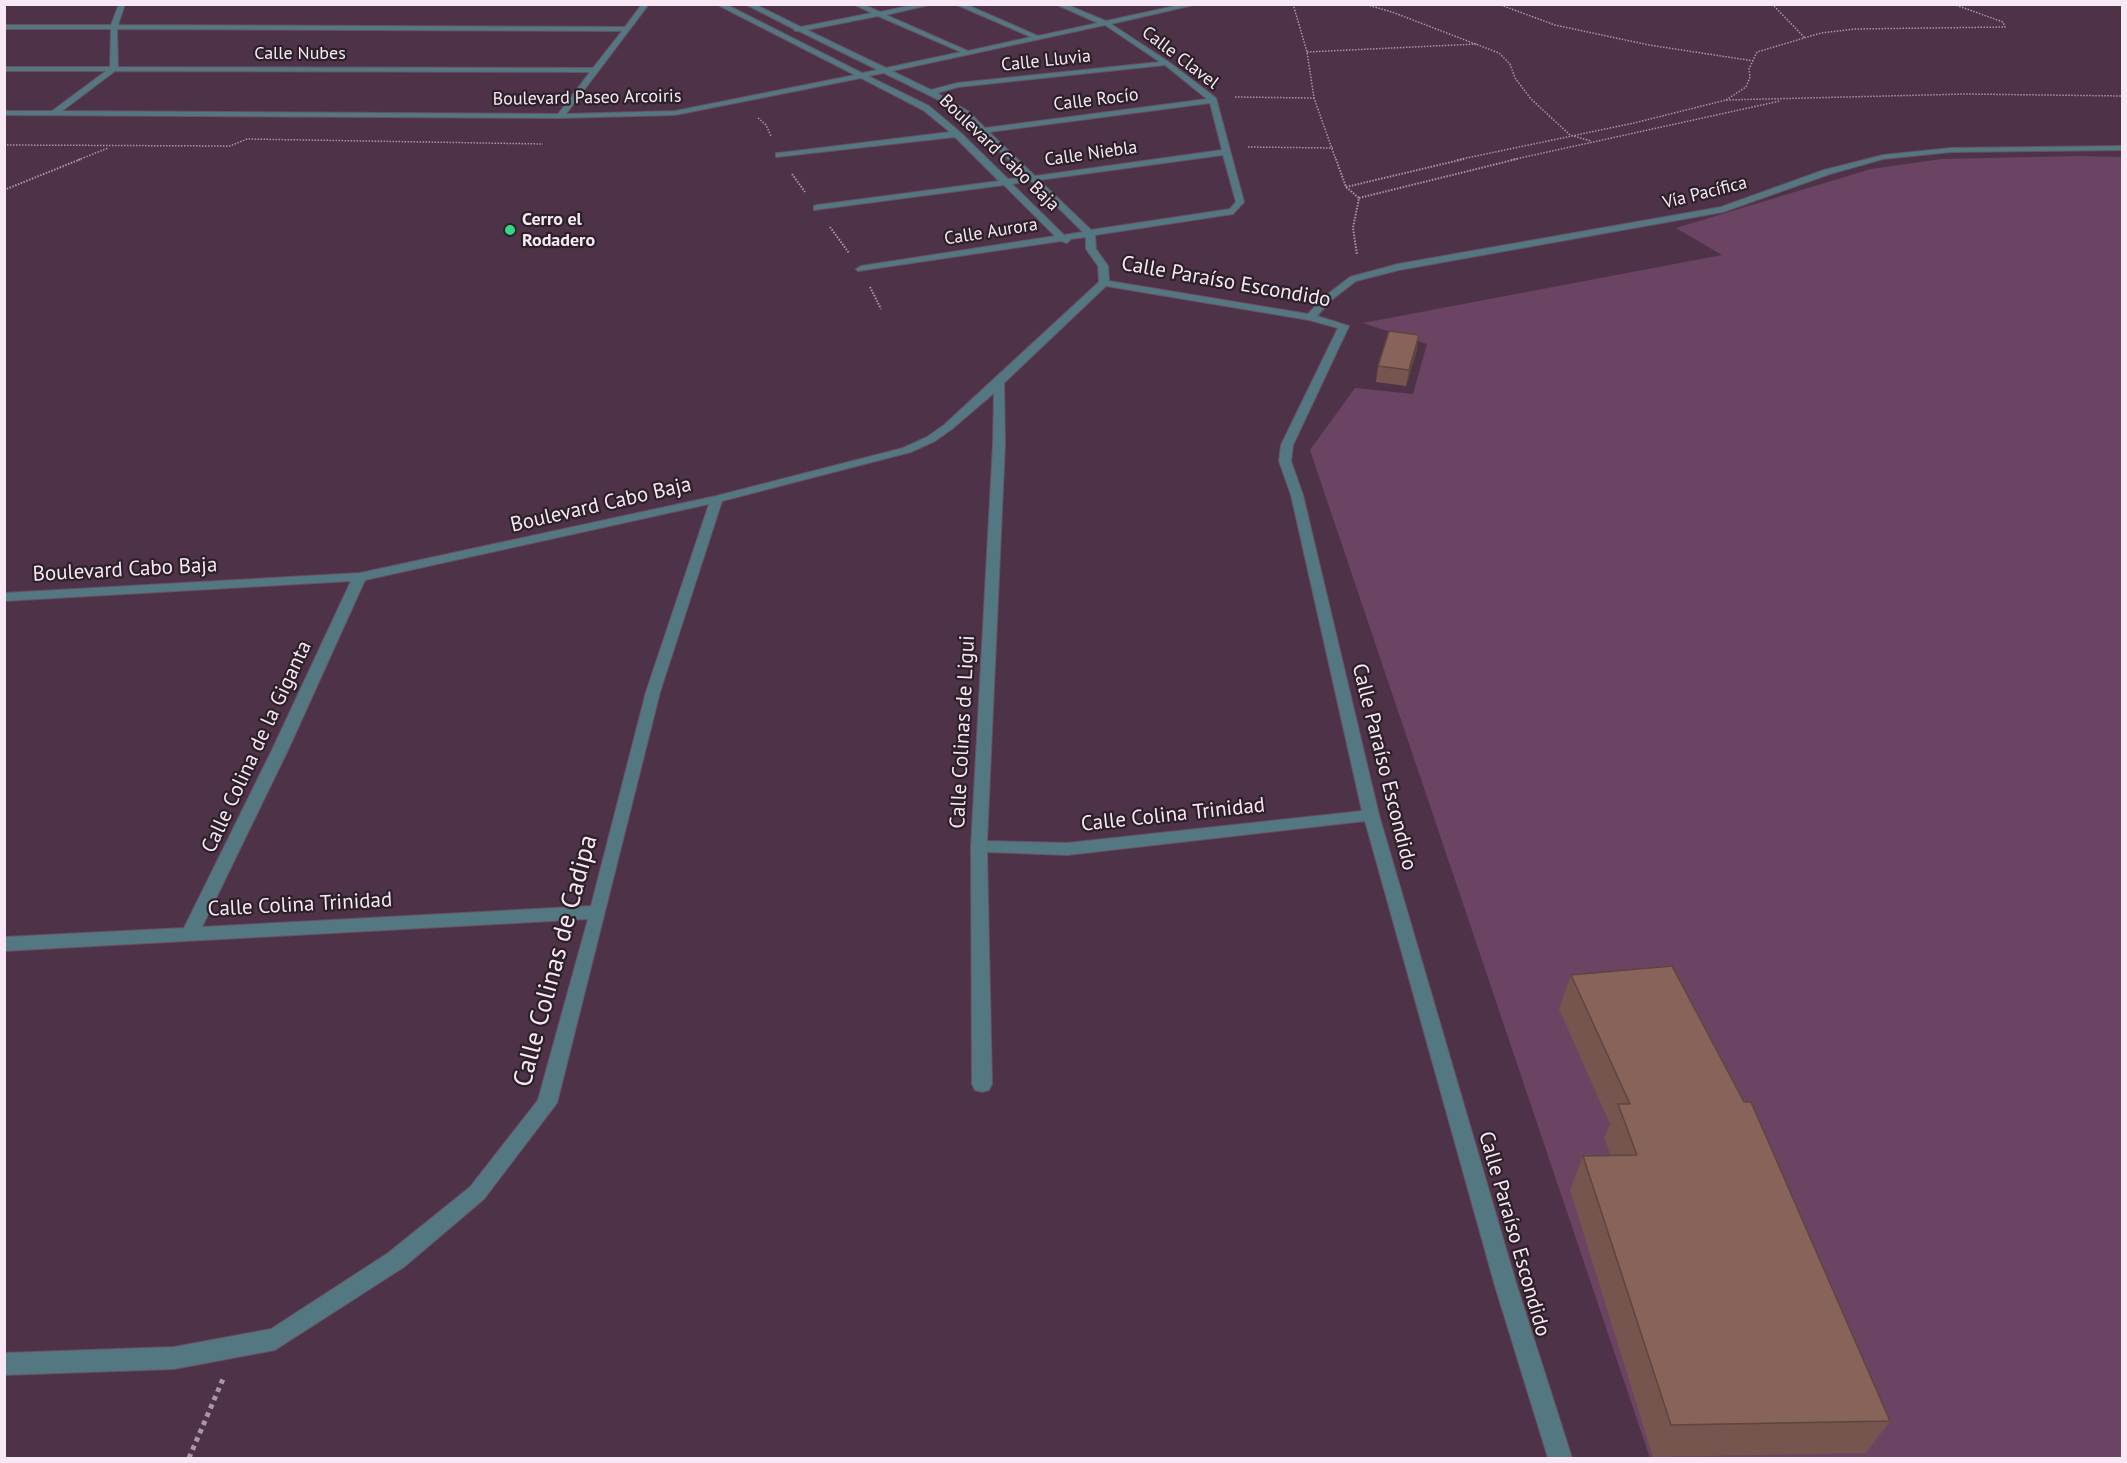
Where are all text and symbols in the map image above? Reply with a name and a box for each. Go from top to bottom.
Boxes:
street label: Calle Clavel [1137,22,1223,94]
street label: Calle Nubes [254,43,346,65]
street label: Calle Lluvia [1000,46,1092,76]
street label: Calle Rocío [1052,84,1140,116]
street label: Boulevard Paseo Arcoiris [492,86,682,110]
street label: Boulevard Cabo Baja [935,90,1063,216]
street label: Calle Niebla [1043,137,1139,171]
street label: Vía Pacífica [1661,172,1749,214]
place label: Cerro el Rodadero [522,209,595,252]
street label: Calle Aurora [943,214,1039,250]
marker: Cerro el Rodadero [503,223,517,237]
street label: Calle Paraíso Escondido [1119,251,1333,313]
street label: Boulevard Cabo Baja [508,472,694,538]
street label: Boulevard Cabo Baja [32,553,218,587]
street label: Calle Colinas de Ligui [945,635,981,829]
street label: Calle Colina de la Giganta [197,637,317,857]
street label: Calle Paraíso Escondido [1346,661,1422,873]
street label: Calle Colina Trinidad [1080,793,1266,837]
street label: Calle Colinas de Cadipa [507,832,605,1090]
street label: Calle Colina Trinidad [207,888,393,922]
street label: Calle Paraíso Escondido [1473,1129,1555,1339]

